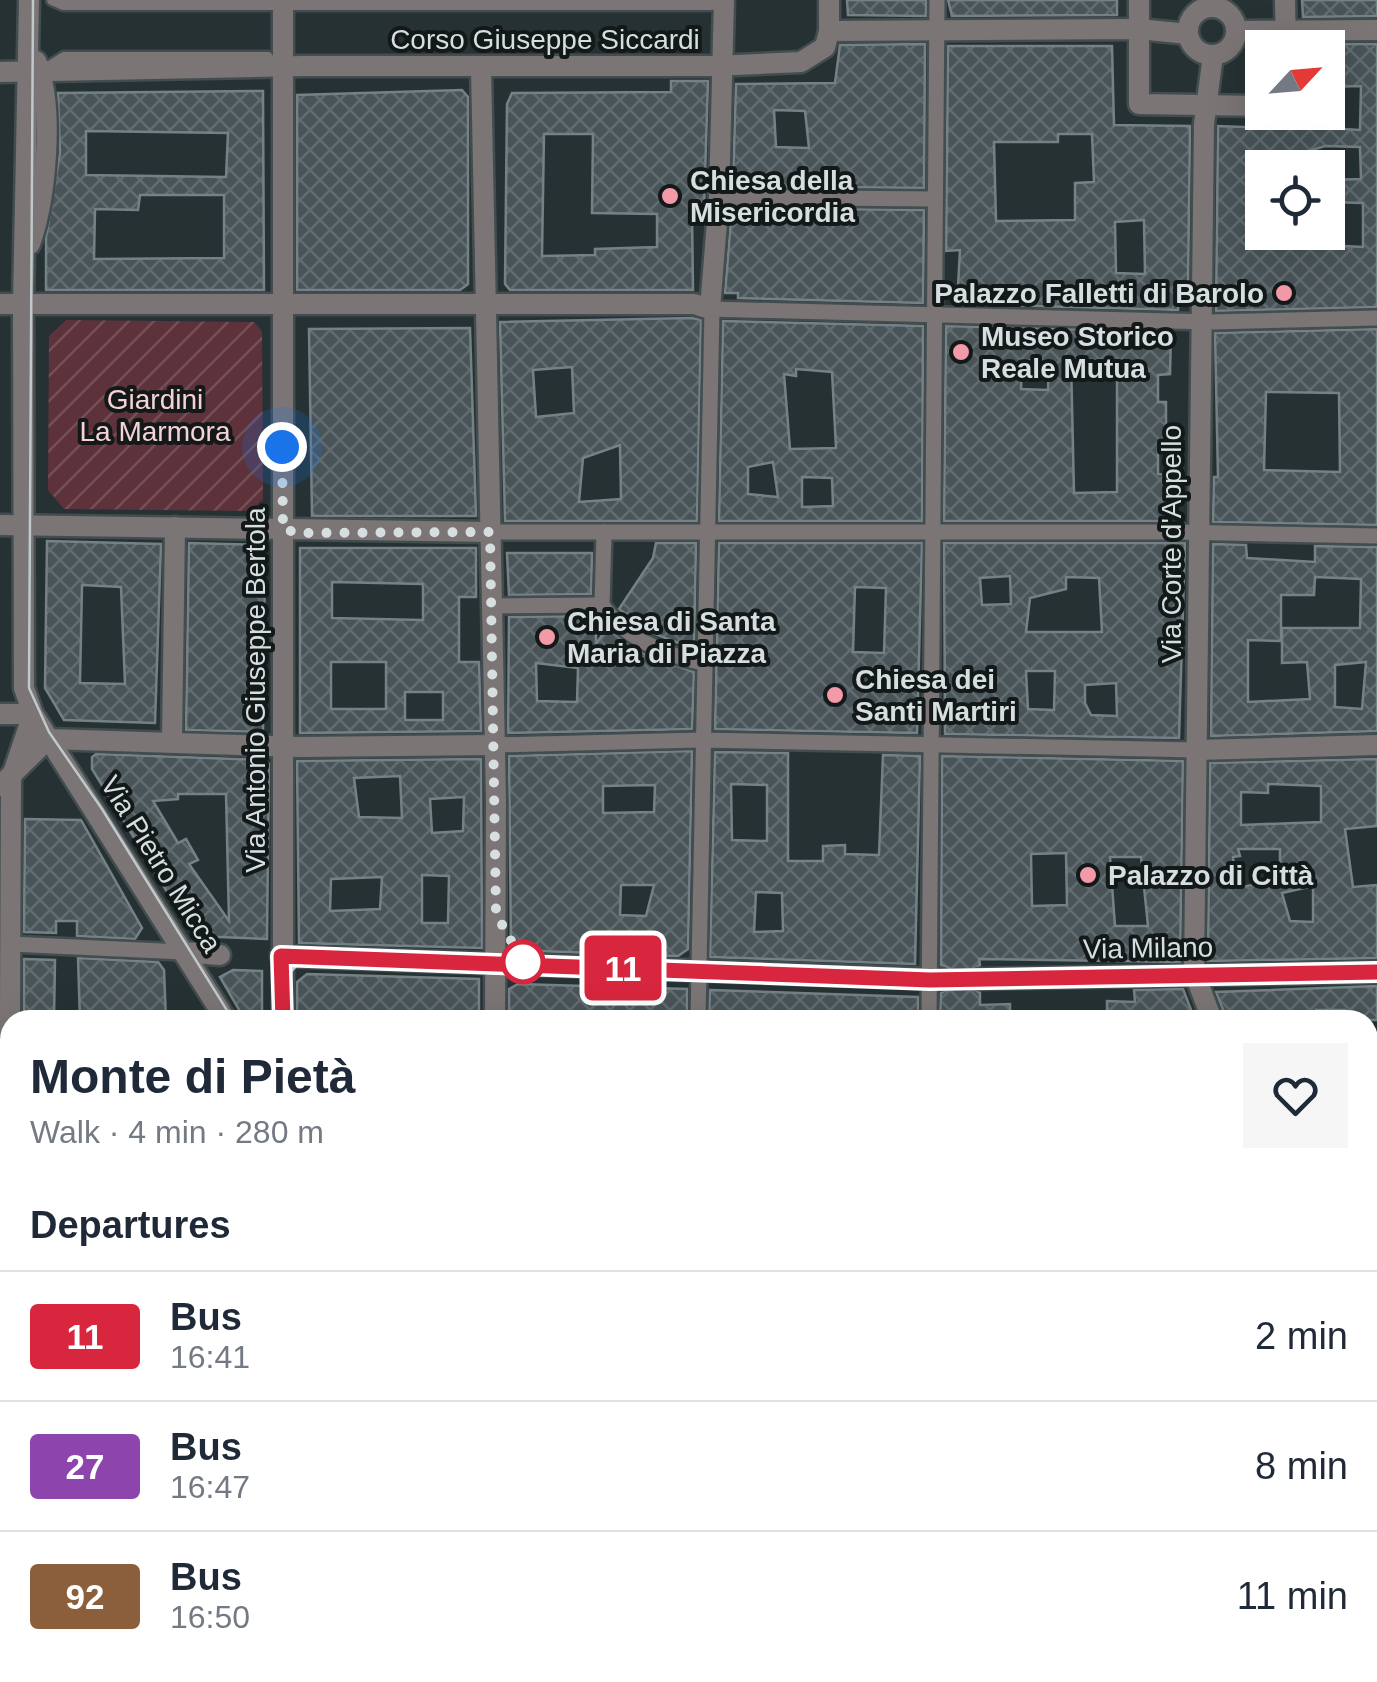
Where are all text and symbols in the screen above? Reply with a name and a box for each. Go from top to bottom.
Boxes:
street label: Corso Giuseppe Siccardi [390,24,700,55]
north arrow [1245,30,1345,130]
map controls [1245,30,1345,250]
button: locate [1245,150,1345,250]
place label: Chiesa della Misericordia [690,165,855,228]
marker: Chiesa della Misericordia [659,185,681,207]
place label: Palazzo Falletti di Barolo [934,278,1264,309]
marker: Palazzo Falletti di Barolo [1273,282,1295,304]
place label: Museo Storico Reale Mutua [981,321,1174,384]
marker: Museo Storico Reale Mutua [950,341,972,363]
park label: Giardini La Marmora [80,384,231,447]
your location [257,422,307,472]
street label: Via Corte d'Appello [1156,425,1187,663]
street label: Via Antonio Giuseppe Bertola [240,507,271,873]
place label: Chiesa di Santa Maria di Piazza [567,606,776,669]
marker: Chiesa di Santa Maria di Piazza [536,626,558,648]
place label: Chiesa dei Santi Martiri [855,664,1017,727]
marker: Chiesa dei Santi Martiri [824,684,846,706]
street label: Via Pietro Micca [94,770,228,958]
place label: Palazzo di Città [1108,860,1314,891]
marker: Palazzo di Città [1077,864,1099,886]
street label: Via Milano [1083,931,1213,965]
line badge: 11 [578,936,668,1000]
unlabelled marker [502,941,544,983]
text: 11 [605,949,642,988]
button: heart [1243,1043,1348,1148]
text: Monte di Pietà [30,1050,355,1103]
text: Walk · 4 min · 280 m [30,1114,324,1150]
text: Departures [30,1204,231,1246]
text: Bus [170,1296,242,1338]
text: 2 min [1255,1315,1348,1357]
text: 11 [67,1317,104,1356]
text: 16:41 [170,1339,250,1375]
text: Bus [170,1426,242,1468]
text: 8 min [1255,1445,1348,1487]
text: 27 [66,1447,104,1486]
text: 16:47 [170,1469,250,1505]
text: Bus [170,1556,242,1598]
text: 11 min [1237,1575,1348,1617]
text: 92 [66,1577,104,1616]
text: 16:50 [170,1599,250,1635]

